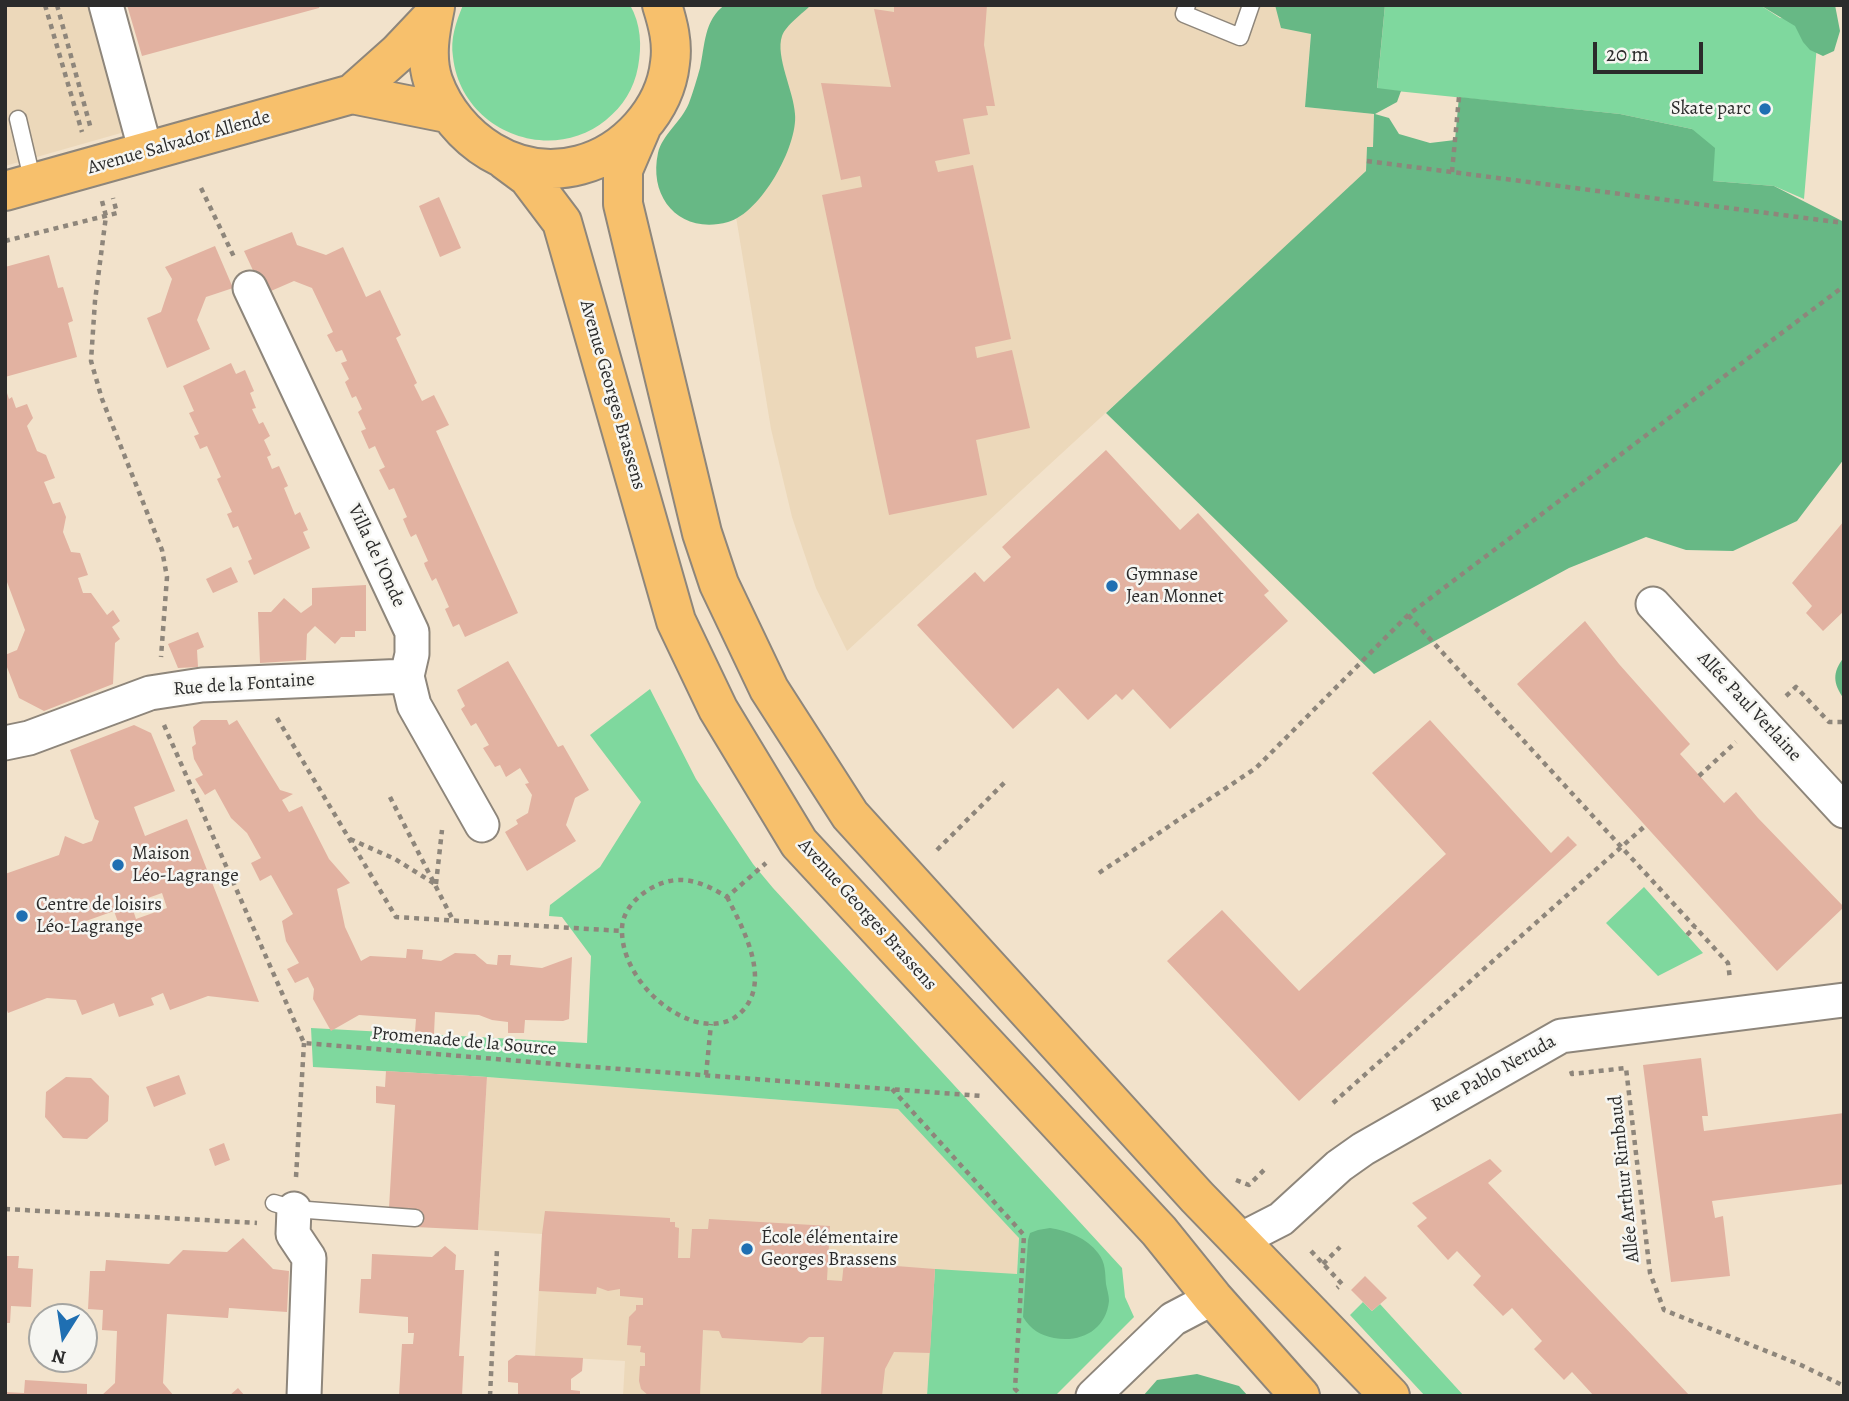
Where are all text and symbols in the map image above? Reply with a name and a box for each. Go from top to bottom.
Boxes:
scale bar [1597,28,1707,72]
text: 20 m [1606,40,1649,68]
place label: Skate parc [1671,98,1751,120]
marker: Skate parc [1757,101,1773,117]
street label: Avenue Salvador Allende [85,106,273,180]
street label: Avenue Georges Brassens [574,298,650,492]
street label: Villa de l'Onde [342,501,410,611]
place label: Gymnase Jean Monnet [1126,564,1224,608]
marker: Gymnase Jean Monnet [1104,578,1120,594]
street label: Allée Paul Verlaine [1692,647,1806,767]
street label: Rue de la Fontaine [173,669,315,701]
street label: Avenue Georges Brassens [793,834,941,996]
place label: Maison Léo-Lagrange [132,843,239,887]
marker: Maison Léo-Lagrange [110,857,126,873]
place label: Centre de loisirs Léo-Lagrange [36,894,162,938]
marker: Centre de loisirs Léo-Lagrange [14,908,30,924]
street label: Promenade de la Source [371,1023,557,1061]
street label: Rue Pablo Neruda [1428,1030,1560,1118]
street label: Allée Arthur Rimbaud [1605,1094,1645,1264]
place label: École élémentaire Georges Brassens [761,1227,898,1271]
marker: École élémentaire Georges Brassens [739,1241,755,1257]
north arrow [28,1303,98,1373]
text: N [50,1342,69,1371]

